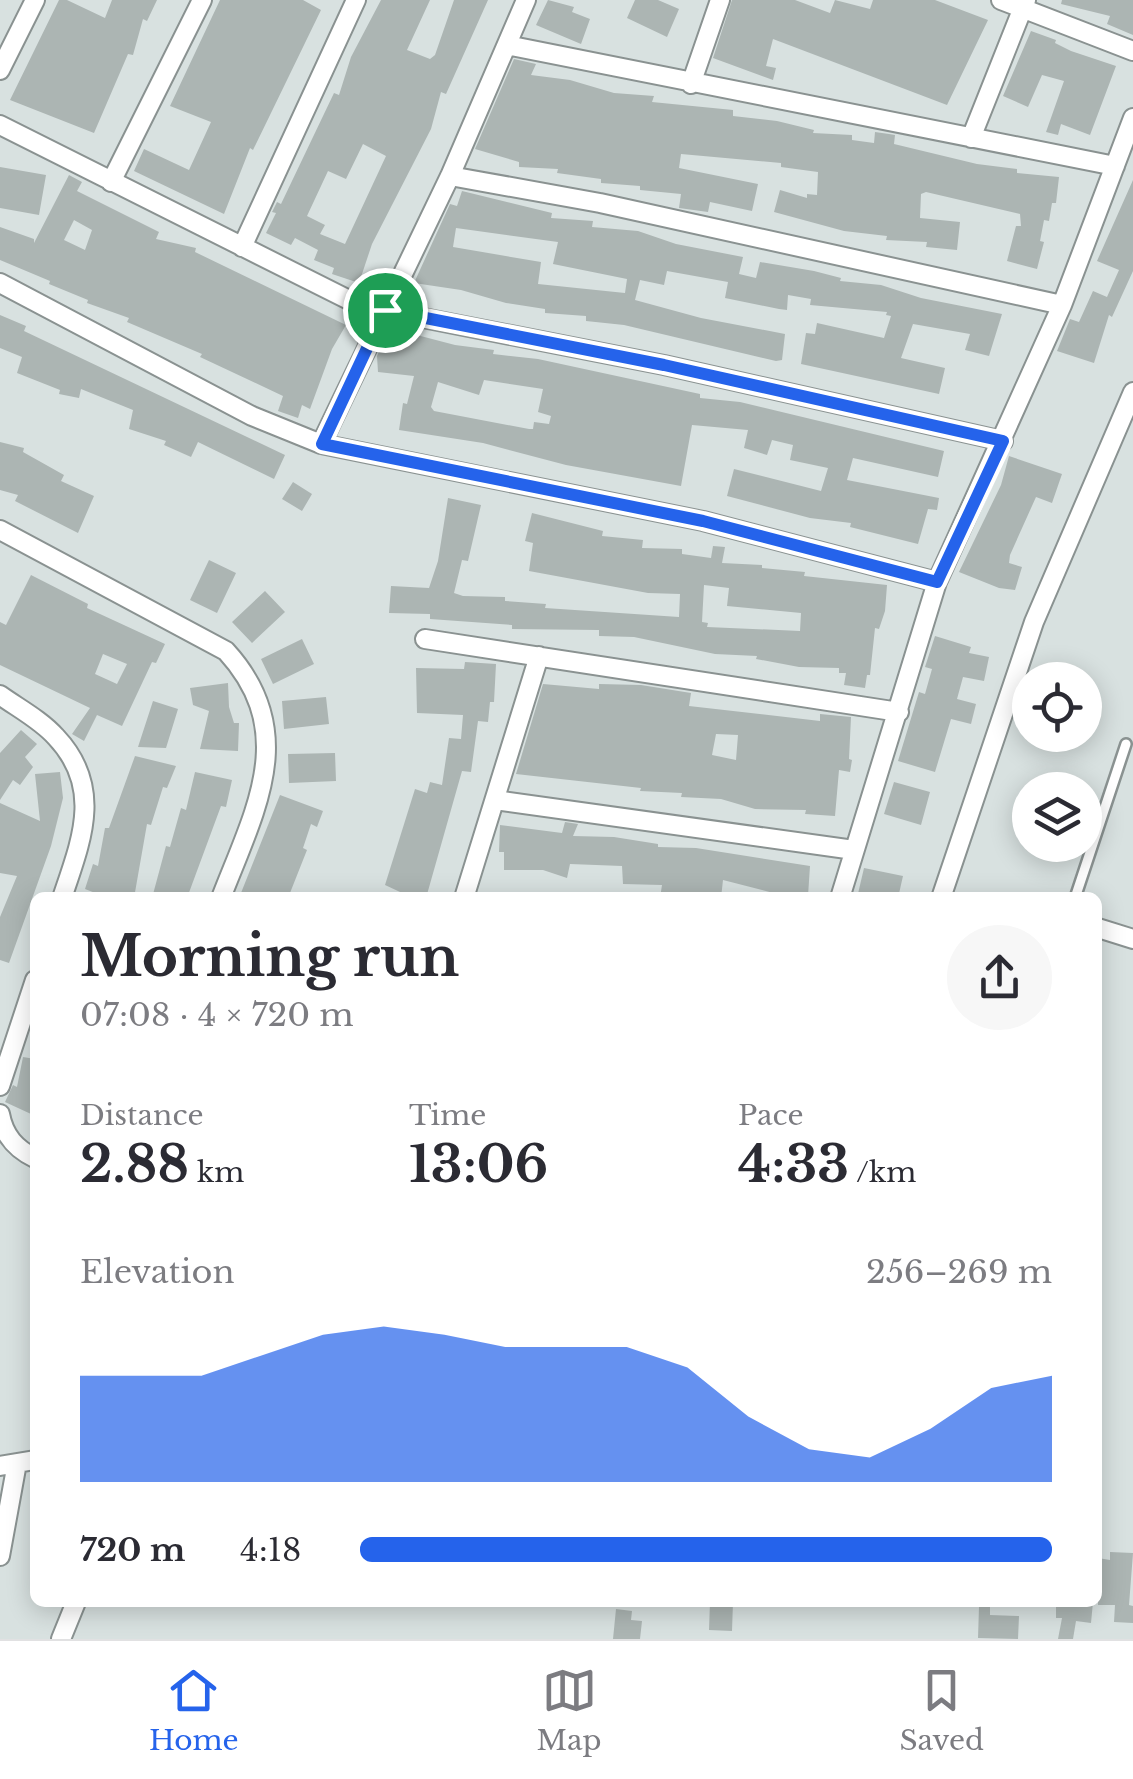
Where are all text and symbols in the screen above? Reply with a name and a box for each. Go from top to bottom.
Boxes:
pin [343,268,428,353]
icon: arrive [358,283,413,338]
map controls [1012,662,1102,862]
button: locate [1012,662,1102,752]
button: layers [1012,772,1102,862]
text: Morning run [80,923,459,991]
button: share [947,925,1052,1030]
text: 07:08 · 4 × 720 m [80,995,354,1035]
text: Distance [80,1098,203,1133]
text: Time [409,1098,486,1133]
text: Pace [738,1098,803,1133]
text: 2.88 [80,1133,189,1196]
text: 13:06 [409,1133,548,1196]
text: 4:33 [738,1133,849,1196]
text: km [189,1155,244,1190]
text: /km [849,1155,916,1190]
text: Elevation [80,1252,234,1292]
text: 256–269 m [866,1252,1052,1292]
text: 720 m [80,1530,185,1570]
text: 4:18 [240,1530,302,1570]
tab: Home [149,1663,239,1758]
tab: Map [537,1663,602,1758]
tab: Saved [900,1663,984,1758]

